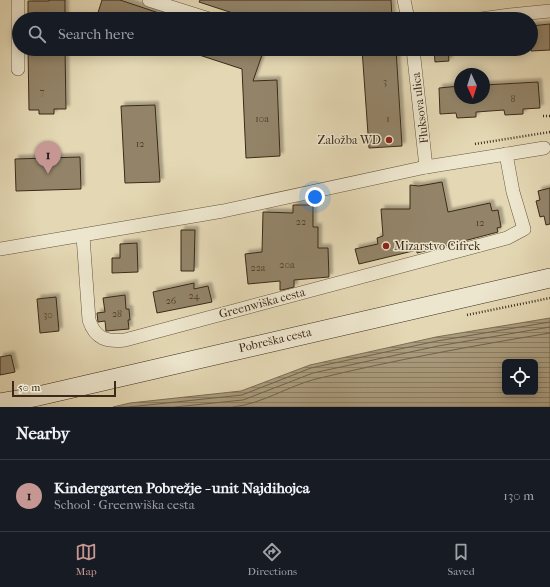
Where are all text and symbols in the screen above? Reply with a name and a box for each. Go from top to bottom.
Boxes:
search box [12,12,538,56]
icon: search [26,23,48,45]
text: Search here [58,25,134,43]
north arrow [454,68,490,104]
street label: Fluksova ulica [409,71,431,144]
house number: 3 [383,76,387,88]
house number: 7 [40,86,45,98]
house number: 8 [510,93,516,105]
house number: 10a [255,113,269,125]
house number: 1 [386,113,390,125]
place label: Založba WD [317,133,381,147]
marker: Založba WD [384,135,394,145]
house number: 12 [136,138,144,150]
pin: 1 [35,141,61,174]
your location [305,187,325,207]
house number: 22 [296,216,306,228]
house number: 12 [476,217,484,229]
place label: Mizarstvo Cifrek [394,239,481,253]
marker: Mizarstvo Cifrek [381,241,391,251]
house number: 20a [279,259,295,271]
house number: 22a [251,262,266,274]
street label: Greenwiška cesta [217,285,307,321]
house number: 24 [188,290,201,302]
house number: 26 [166,295,177,307]
house number: 28 [112,308,122,320]
house number: 30 [43,309,53,321]
street label: Pobreška cesta [237,325,313,355]
map controls [502,359,538,395]
button: locate [502,359,538,395]
scale bar [12,379,116,398]
text: 50 m [18,381,40,394]
text: Nearby [16,423,70,443]
text: Kindergarten Pobrežje - unit Najdihojca [54,479,310,497]
text: 1 [27,488,31,503]
text: 130 m [503,488,534,503]
text: School · Greenwiška cesta [54,497,195,512]
tab: Map [75,541,97,578]
tab: Directions [248,541,297,578]
tab: Saved [447,541,475,578]

